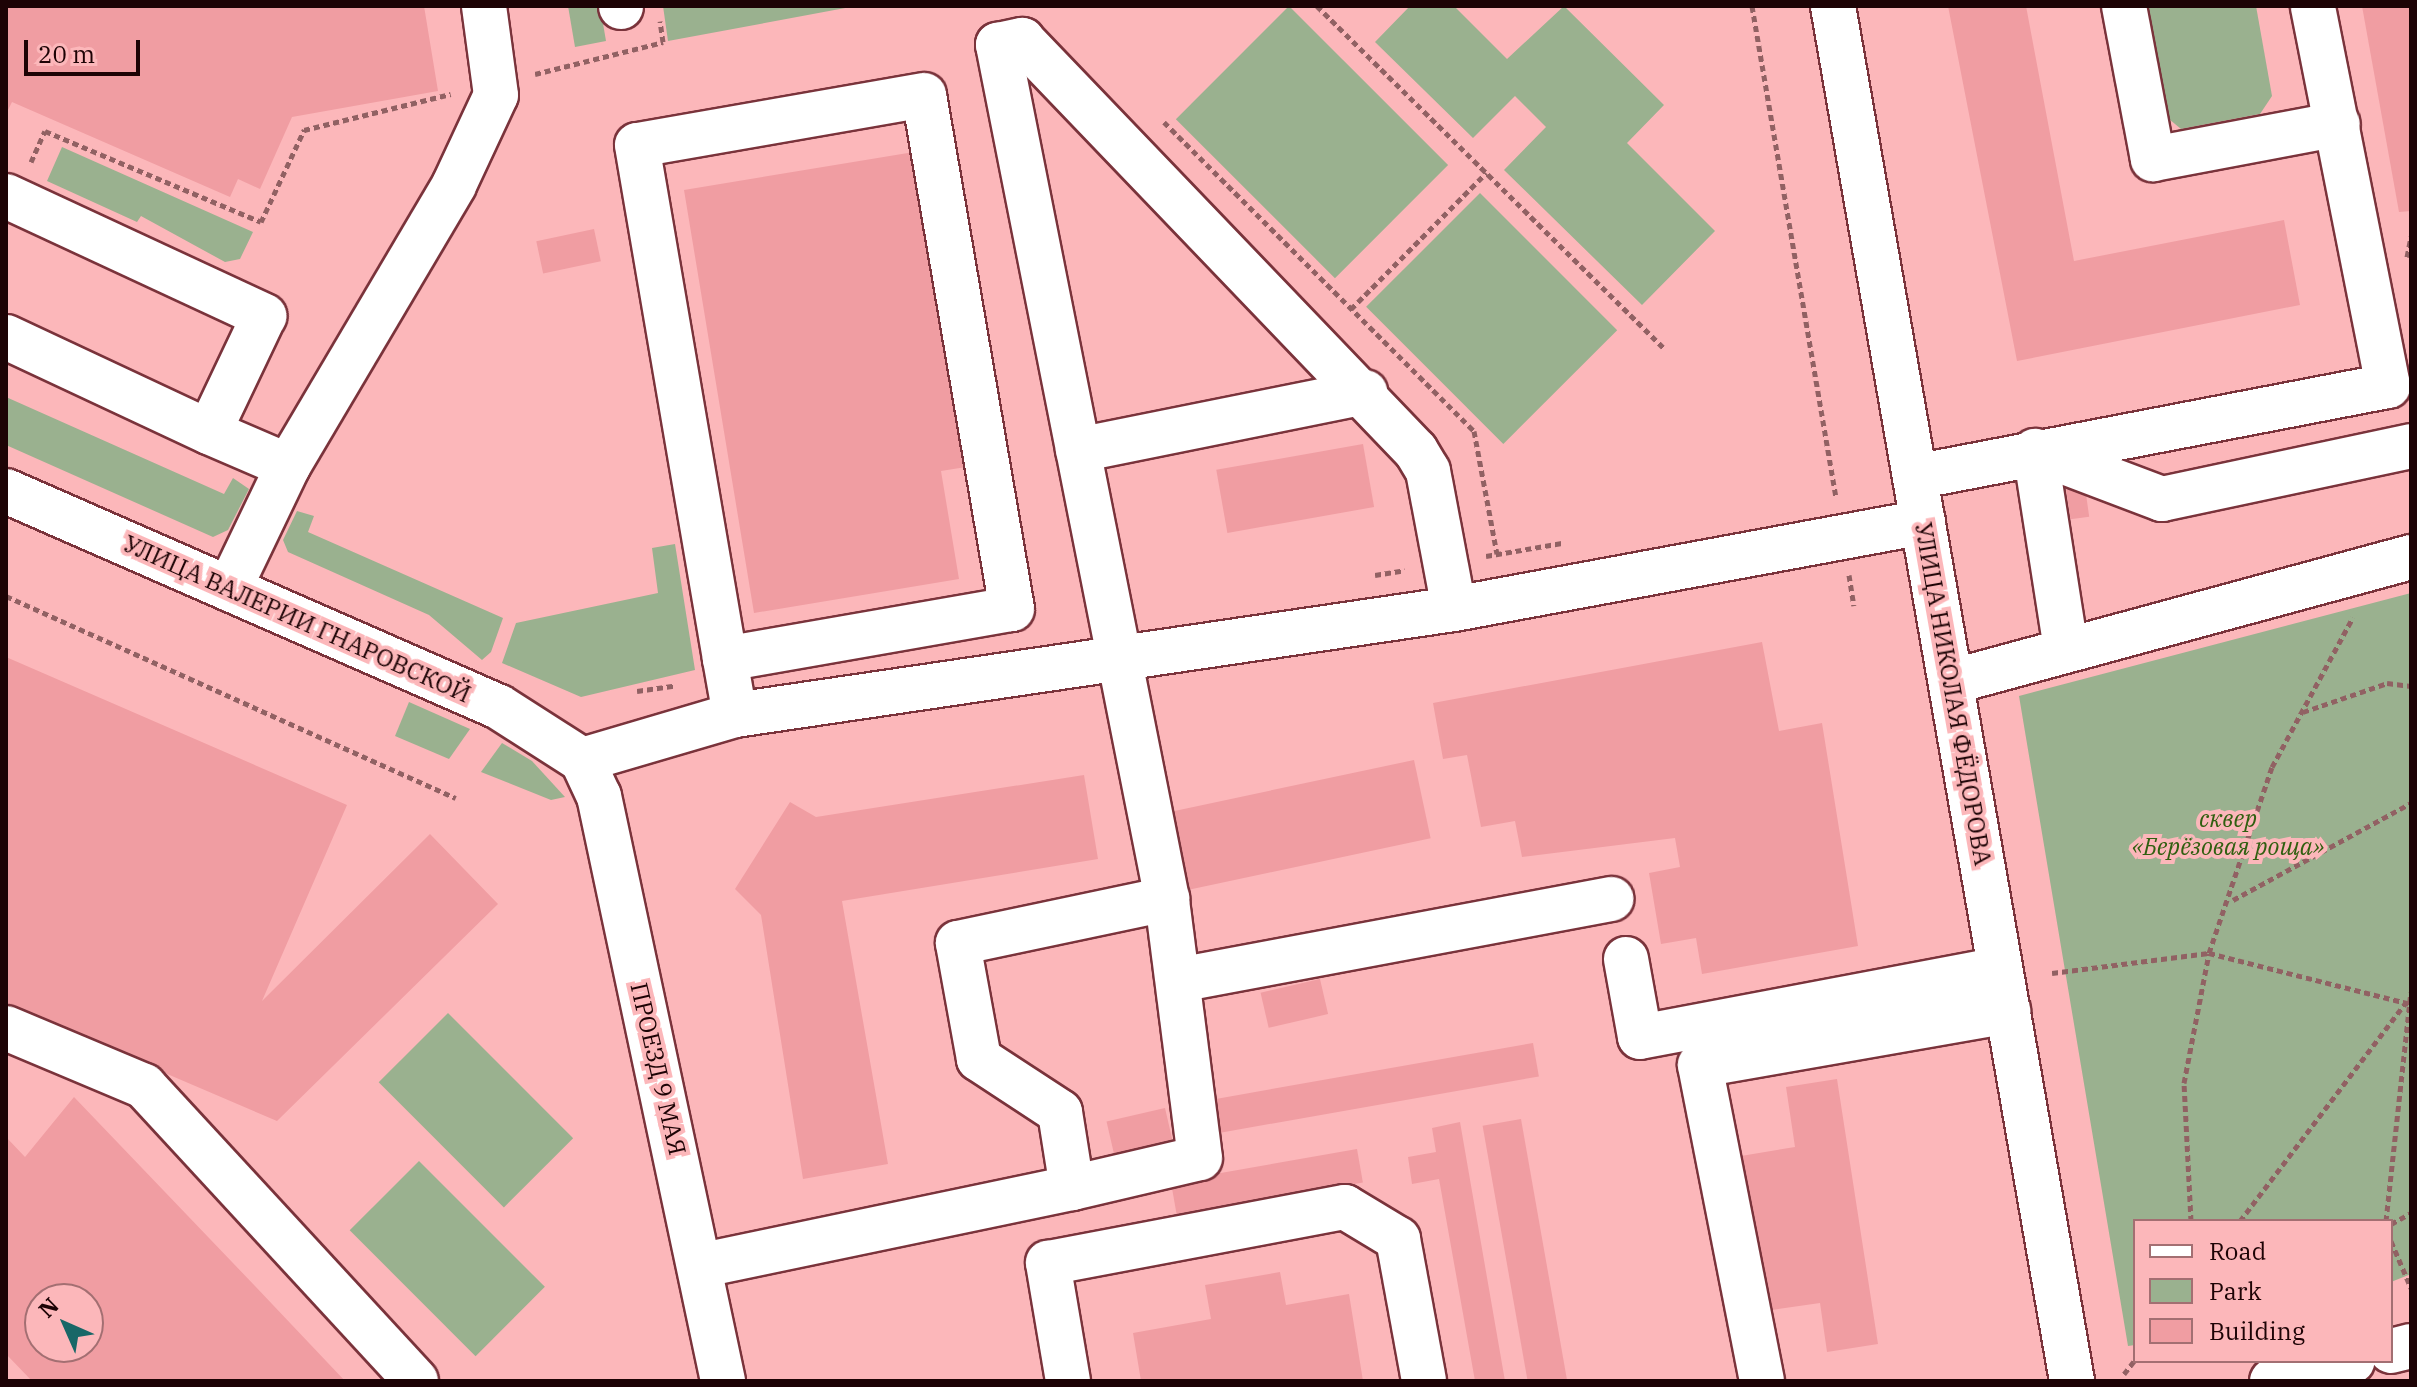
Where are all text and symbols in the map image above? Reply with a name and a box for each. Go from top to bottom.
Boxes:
scale bar [28,24,144,74]
text: 20 m [38,38,95,70]
street label: УЛИЦА НИКОЛАЯ ФЁДОРОВА [1909,520,1997,868]
street label: УЛИЦА ВАЛЕРИИ ГНАРОВСКОЙ [119,529,475,709]
park label: сквер «Берёзовая роща» [2132,805,2324,861]
street label: ПРОЕЗД 9 МАЯ [624,980,692,1158]
legend [2133,1219,2393,1363]
text: Road [2209,1235,2266,1267]
text: Park [2209,1275,2261,1307]
north arrow [24,1283,104,1363]
text: N [32,1291,64,1323]
text: Building [2209,1315,2305,1347]

